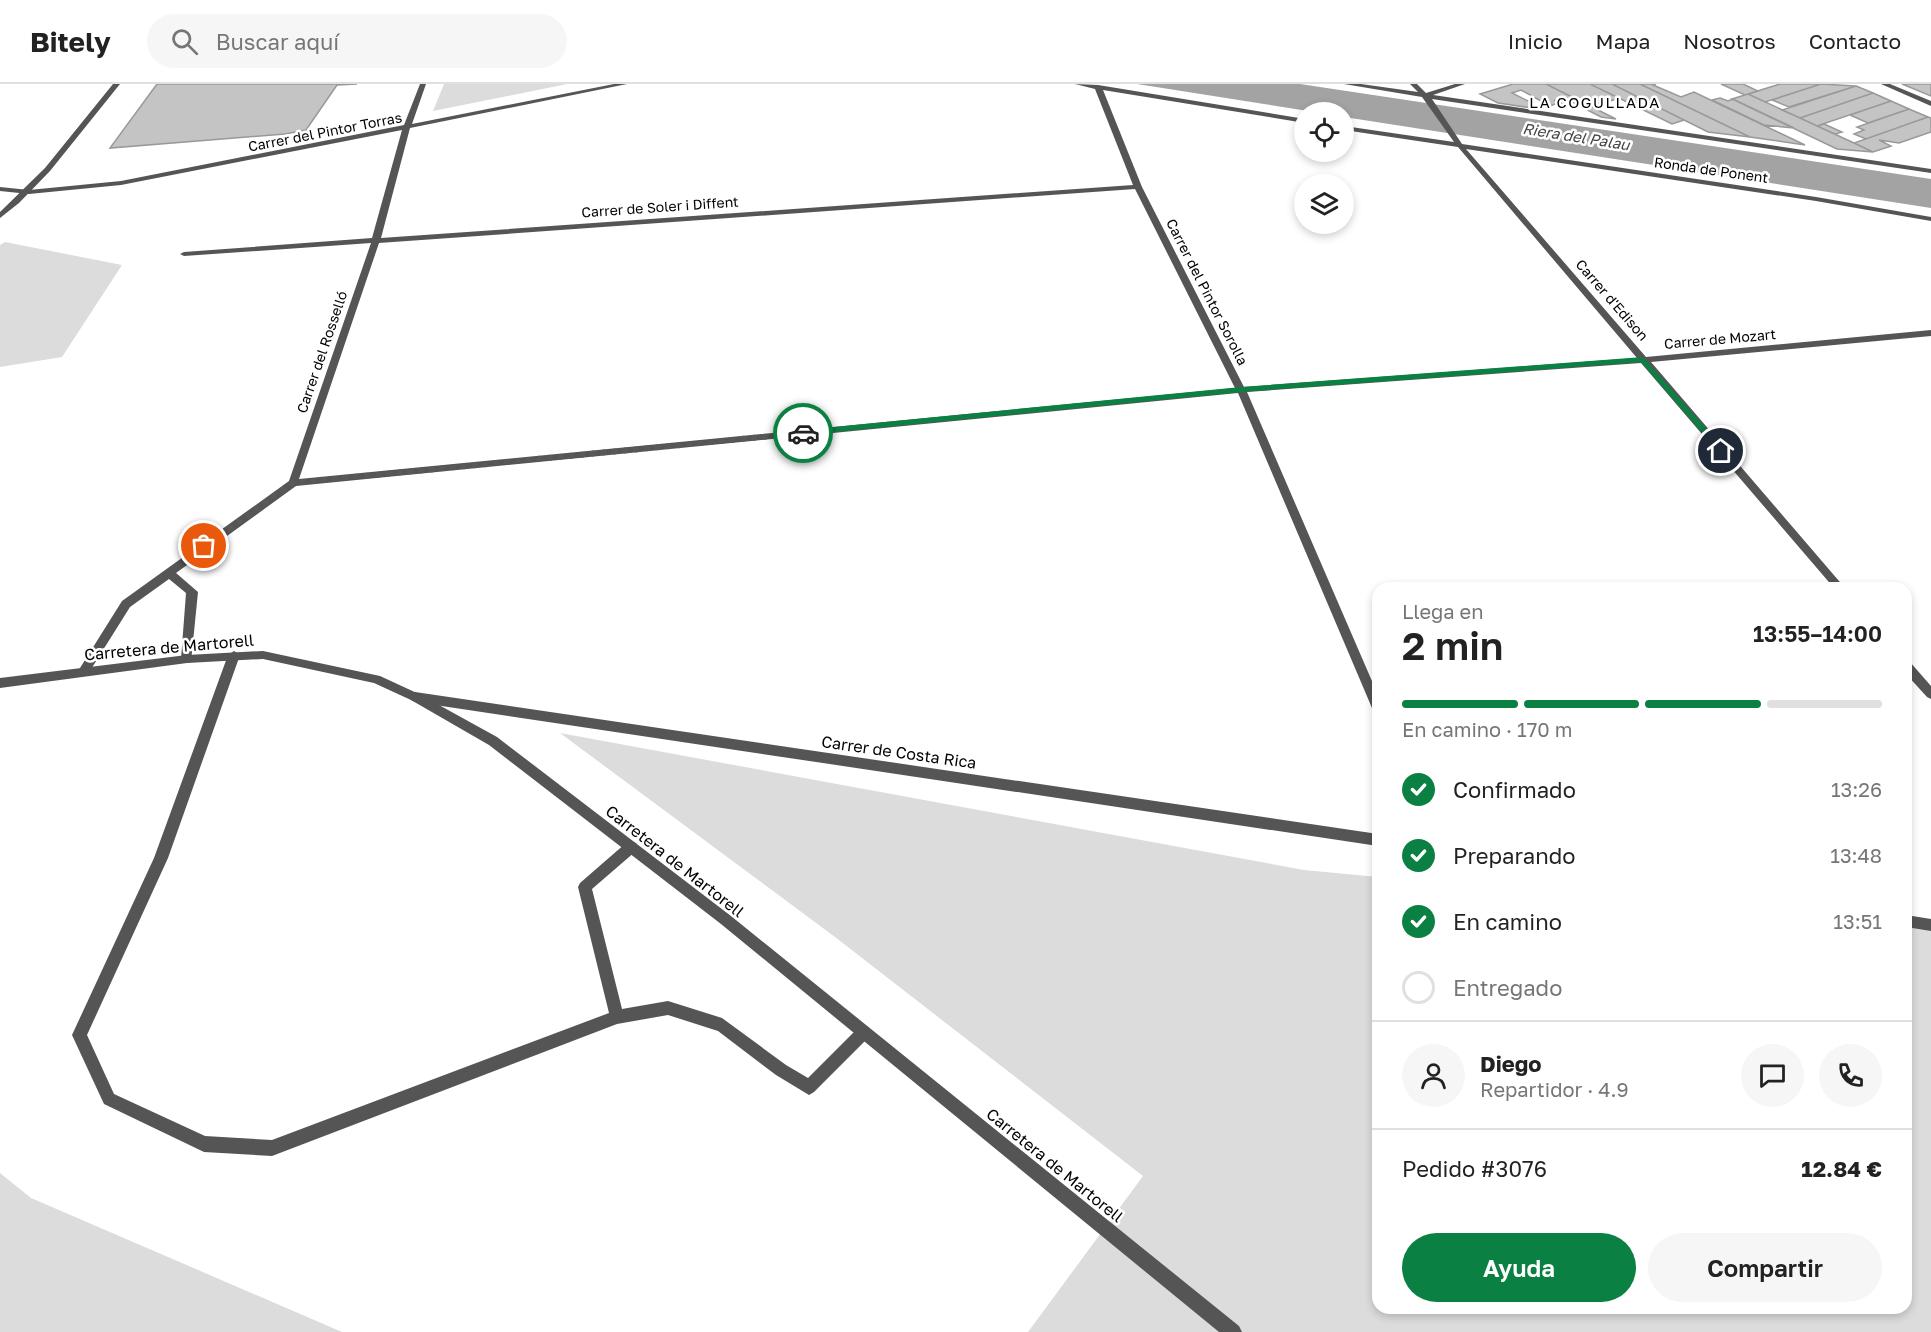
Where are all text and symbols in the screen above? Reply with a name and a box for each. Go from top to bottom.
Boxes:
search box [147,14,567,68]
text: Bitely [30,25,111,58]
icon: search [168,25,201,58]
text: Buscar aquí [216,28,339,55]
text: Inicio [1508,28,1563,54]
text: Mapa [1596,28,1650,54]
text: Nosotros [1683,28,1776,54]
text: Contacto [1809,28,1901,54]
district label: LA COGULLADA [1529,93,1661,111]
map controls [1294,102,1354,234]
button: locate [1294,102,1354,162]
street label: Carrer del Pintor Torras [247,108,403,155]
water label: Riera del Palau [1521,119,1632,153]
street label: Ronda de Ponent [1653,153,1769,186]
button: layers [1294,174,1354,234]
street label: Carrer de Soler i Diffent [581,193,739,220]
street label: Carrer del Pintor Sorolla [1163,216,1252,368]
street label: Carrer d'Edison [1572,256,1652,344]
street label: Carrer del Rosselló [293,289,350,415]
street label: Carrer de Mozart [1663,325,1777,352]
courier [773,403,833,463]
icon: car [787,417,820,450]
pin [1695,425,1746,476]
icon: home [1704,434,1737,467]
pin [178,520,229,571]
icon: bag [187,529,220,562]
text: Llega en [1402,599,1484,623]
text: 13:55–14:00 [1753,620,1882,647]
text: 2 min [1402,622,1503,669]
street label: Carretera de Martorell [83,630,255,664]
text: En camino · 170 m [1402,717,1572,741]
street label: Carrer de Costa Rica [820,731,978,773]
icon: check [1402,773,1435,806]
text: Confirmado [1453,776,1576,803]
text: 13:26 [1831,777,1882,801]
street label: Carretera de Martorell [602,801,748,921]
icon: check [1402,839,1435,872]
text: Preparando [1453,842,1576,869]
text: 13:48 [1830,843,1882,867]
icon: check [1402,905,1435,938]
text: En camino [1453,908,1562,935]
text: 13:51 [1833,909,1882,933]
text: Entregado [1453,974,1562,1001]
button: person [1402,1044,1465,1107]
button: chat [1741,1044,1804,1107]
button: phone [1819,1044,1882,1107]
text: Diego [1480,1050,1541,1077]
text: Repartidor · 4.9 [1480,1077,1629,1101]
street label: Carretera de Martorell [982,1104,1128,1226]
text: Pedido #3076 [1402,1155,1547,1182]
text: 12.84 € [1801,1155,1882,1182]
button: Ayuda [1402,1233,1636,1302]
button: Compartir [1648,1233,1882,1302]

